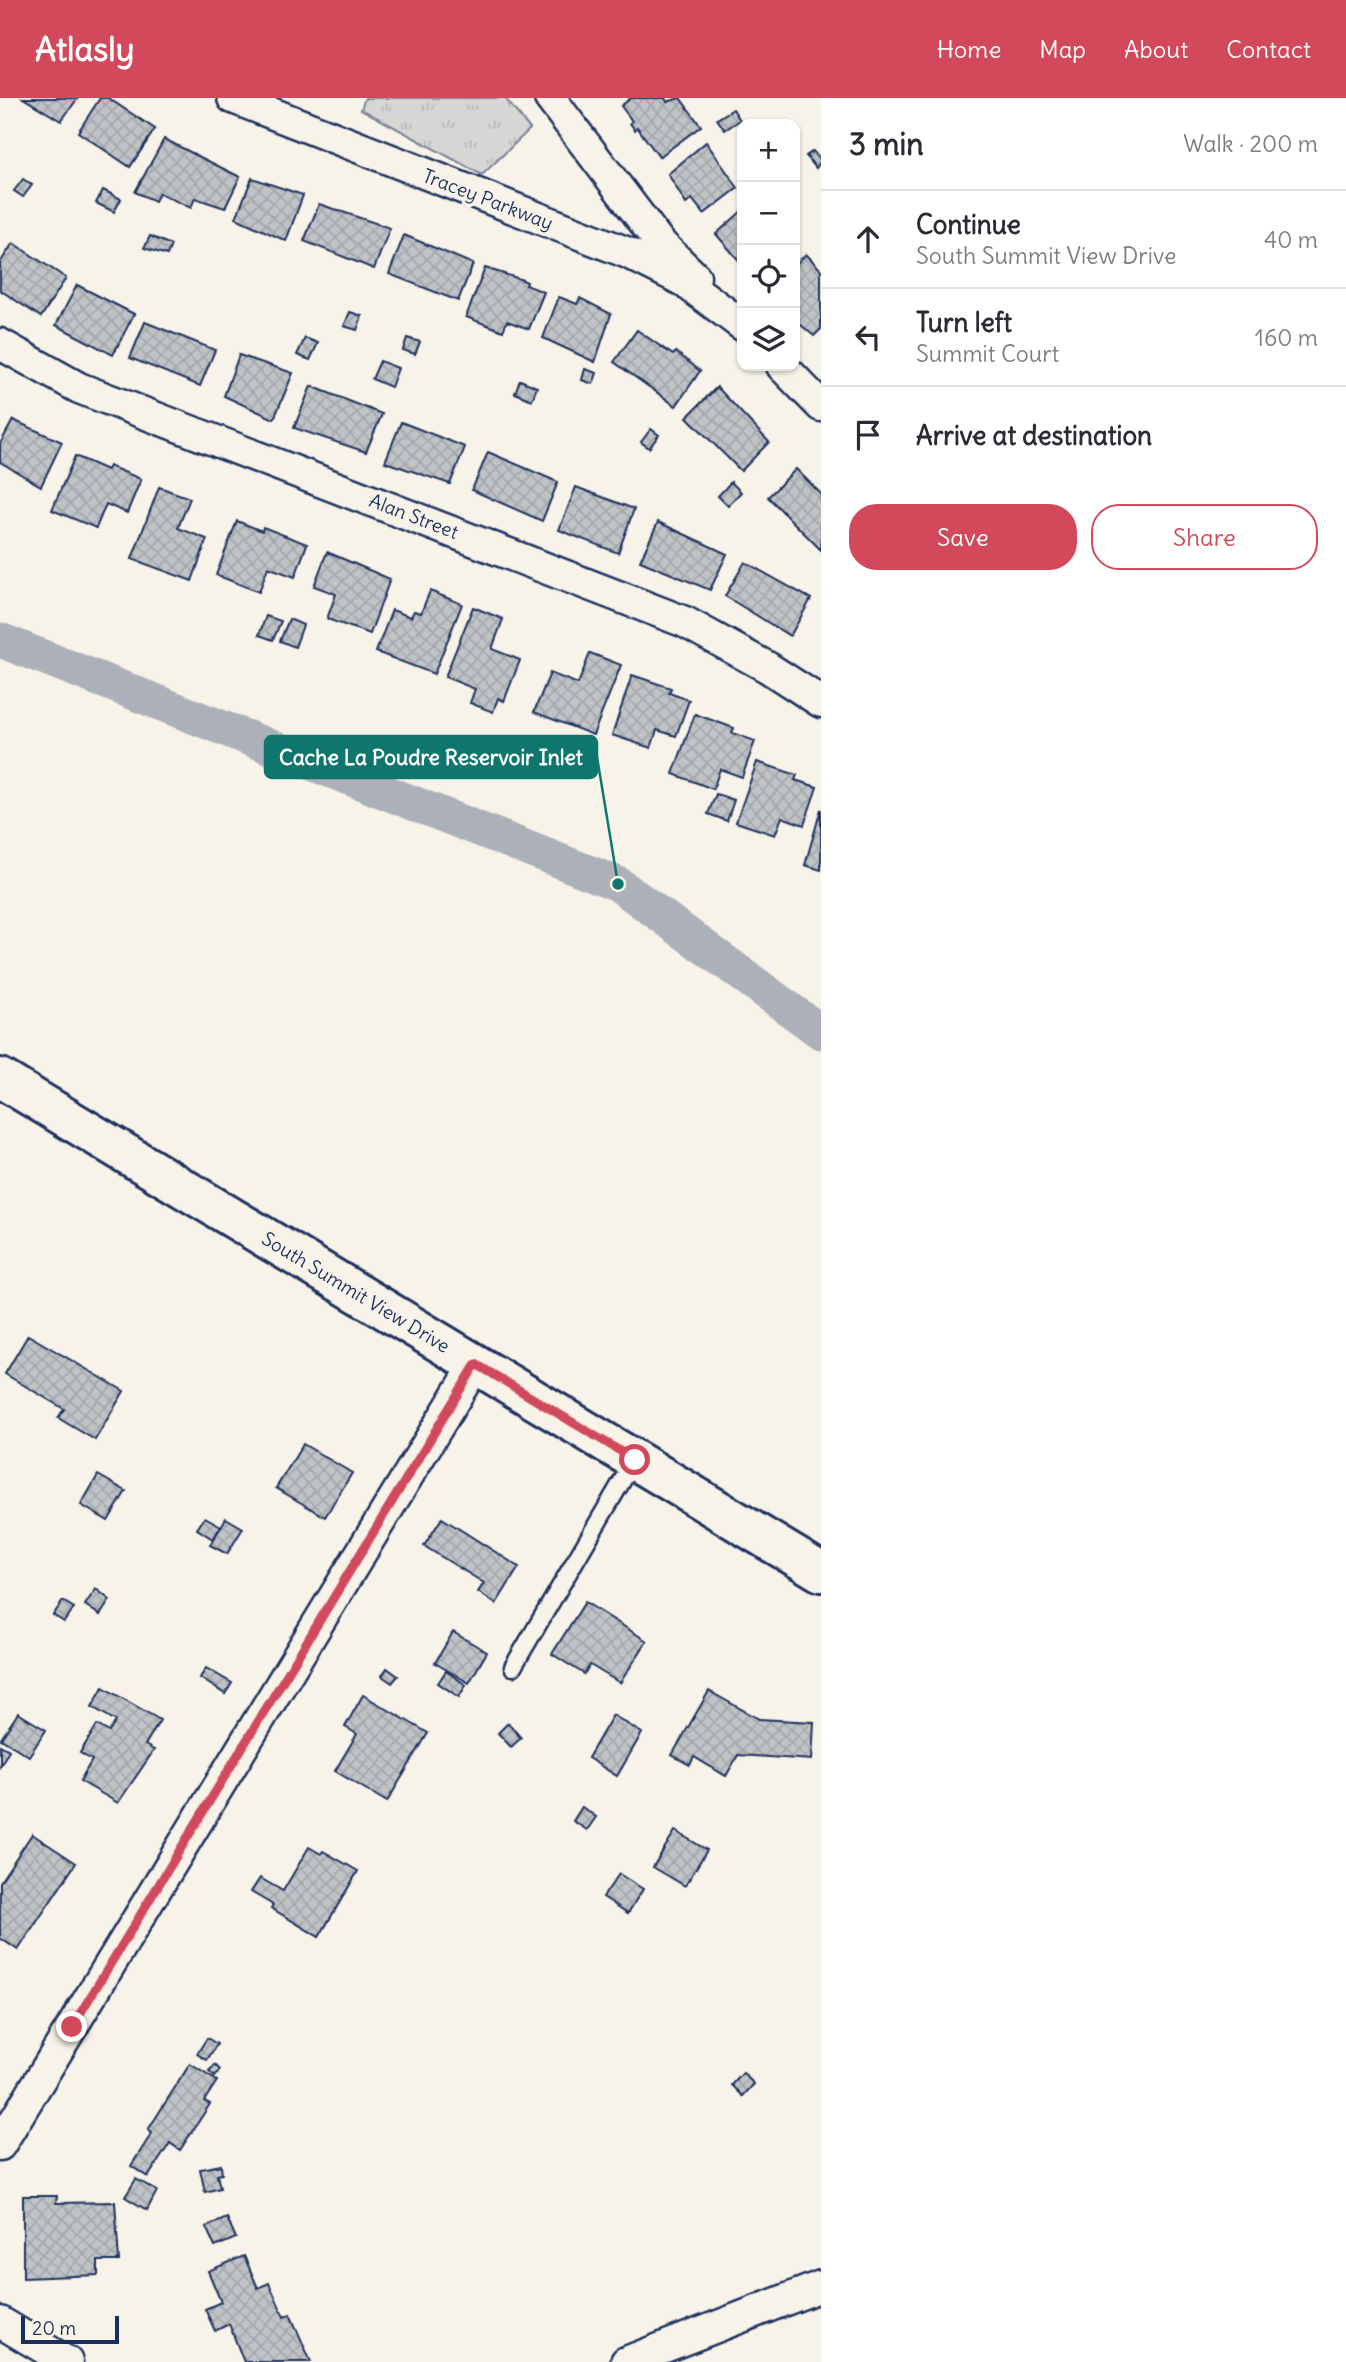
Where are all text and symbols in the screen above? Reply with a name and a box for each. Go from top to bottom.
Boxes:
text: Atlasly [35,28,134,70]
text: Home [937,34,1001,64]
text: Map [1039,34,1086,64]
text: About [1124,34,1188,64]
text: Contact [1226,34,1311,64]
map controls [737,119,800,371]
button: + [737,119,800,182]
text: 3 min [849,125,924,163]
text: Walk · 200 m [1183,129,1318,158]
street label: Tracey Parkway [419,163,557,235]
button: − [737,182,800,245]
text: Continue [916,208,1021,241]
icon: ahead [849,220,887,258]
text: 40 m [1264,225,1318,254]
text: South Summit View Drive [916,241,1176,270]
button: locate [737,245,800,308]
text: Turn left [916,306,1012,339]
button: layers [737,308,800,371]
icon: left [849,318,887,356]
text: 160 m [1255,323,1318,352]
text: Summit Court [916,339,1059,368]
icon: arrive [849,416,887,454]
text: Arrive at destination [916,419,1152,452]
street label: Alan Street [366,488,462,544]
button: Save [849,504,1077,570]
button: Share [1091,504,1318,570]
callout: Cache La Poudre Reservoir Inlet [265,736,597,778]
text: Cache La Poudre Reservoir Inlet [279,744,584,771]
street label: South Summit View Drive [258,1226,454,1358]
route start [619,1444,650,1475]
route end [56,2011,87,2042]
scale bar [21,2313,119,2345]
text: 20 m [32,2316,76,2340]

